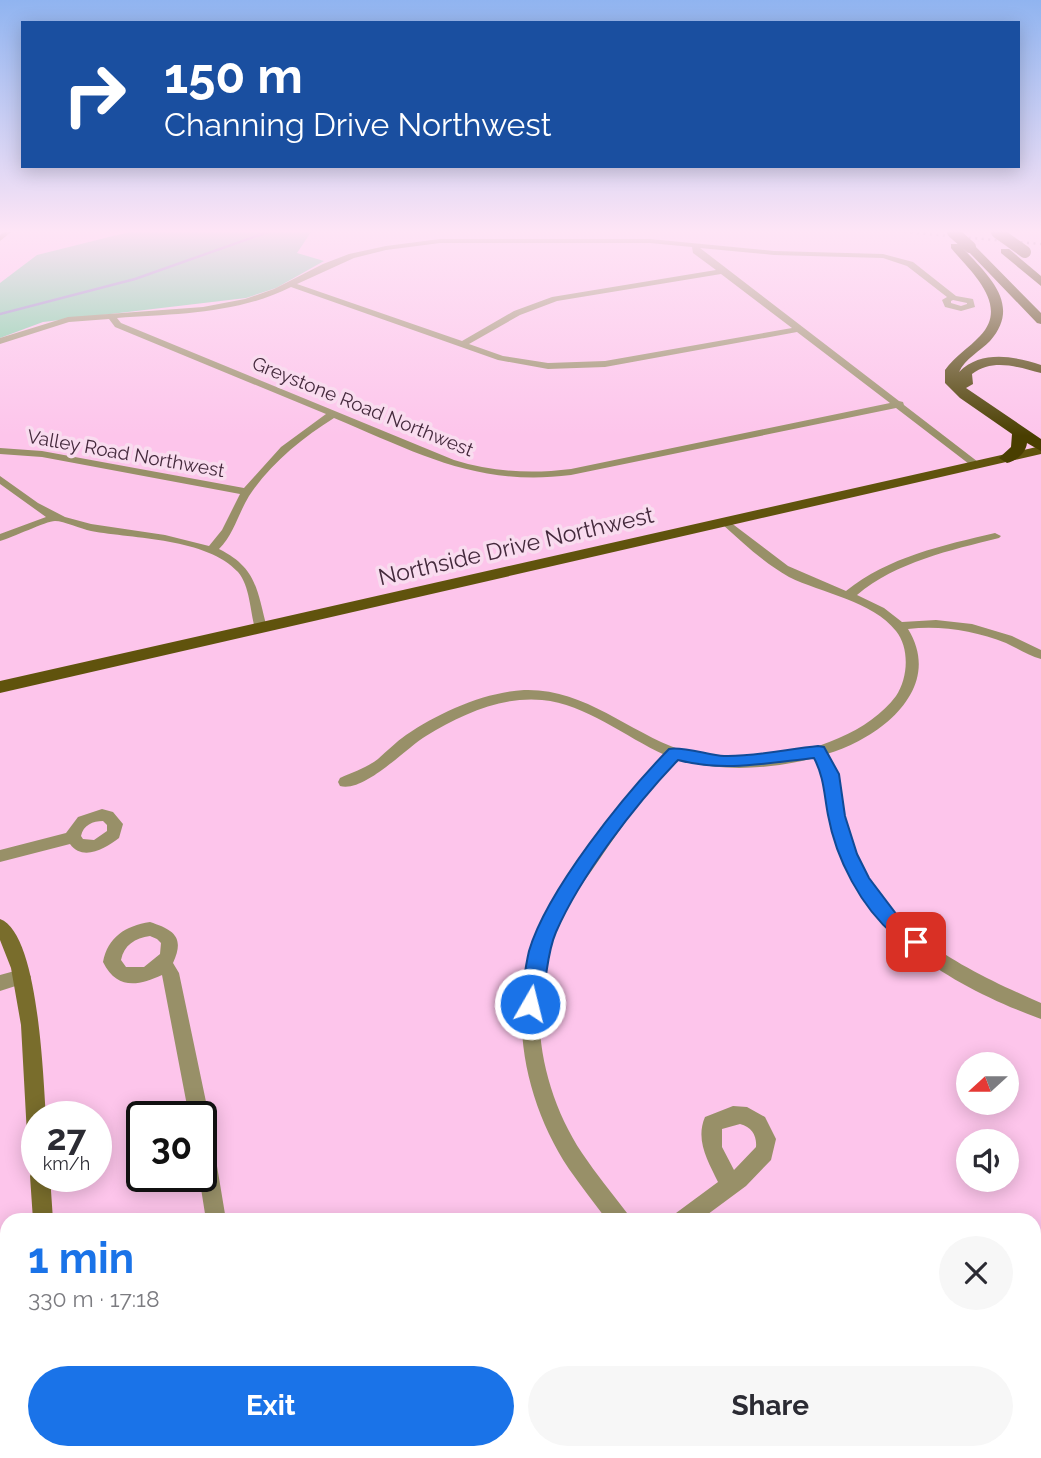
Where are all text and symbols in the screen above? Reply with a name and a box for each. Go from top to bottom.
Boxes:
text: 150 m [164,47,303,104]
icon: right [49,49,140,140]
text: Channing Drive Northwest [164,106,552,143]
street label: Greystone Road Northwest [249,351,477,461]
street label: Valley Road Northwest [26,425,227,481]
street label: Northside Drive Northwest [376,501,656,590]
pin [886,912,946,972]
icon: arrive [897,923,935,961]
position arrow [493,967,567,1041]
north arrow [956,1052,1018,1115]
map controls [956,1052,1019,1192]
speed limit sign: 30 [126,1101,217,1192]
text: 27 [47,1117,86,1158]
button: sound [956,1129,1019,1192]
text: km/h [43,1153,90,1174]
text: 1 min [28,1234,134,1283]
button: close [939,1236,1013,1310]
text: 330 m · 17:18 [28,1285,160,1312]
button: Exit [28,1366,514,1446]
button: Share [528,1366,1013,1446]

